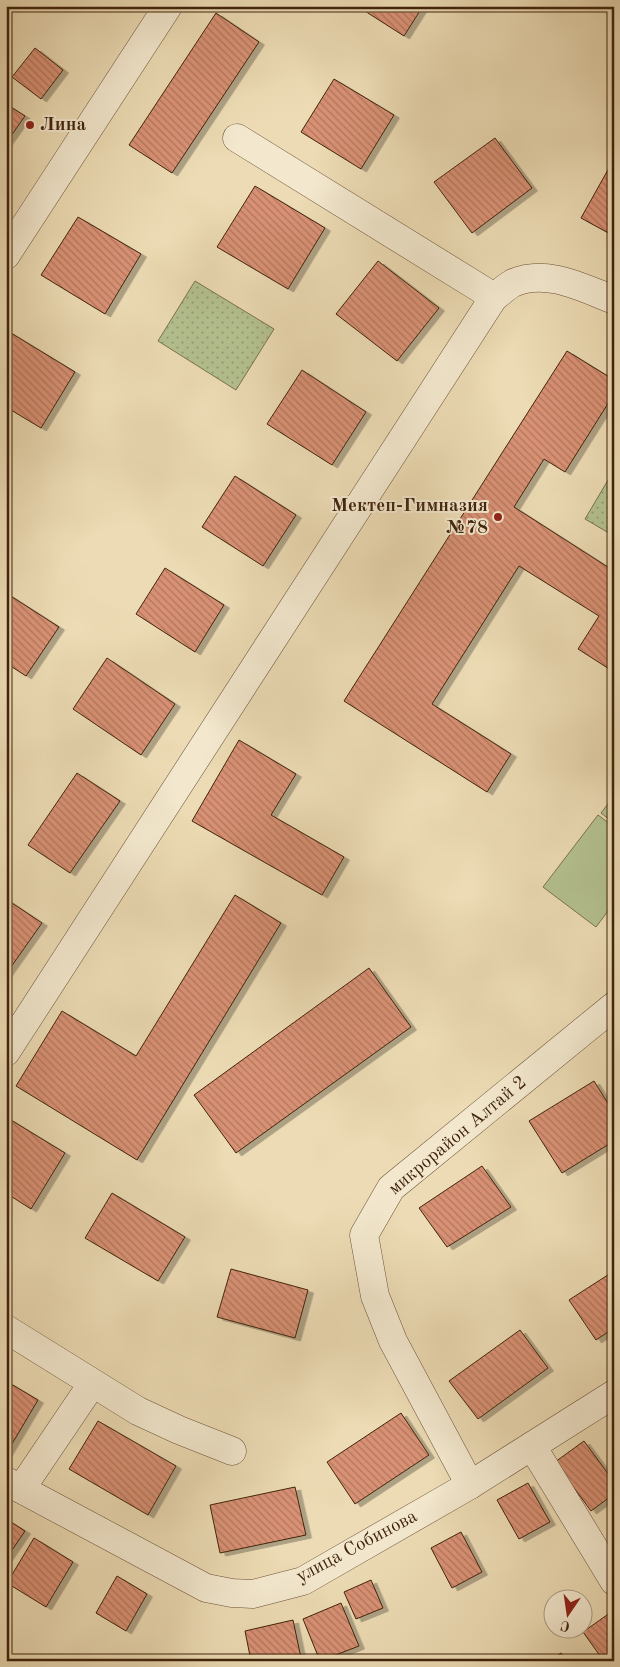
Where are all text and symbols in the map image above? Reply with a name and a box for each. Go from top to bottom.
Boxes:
place label: Лина [40,116,86,135]
marker: Лина [24,119,36,131]
place label: Мектеп-Гимназия №78 [331,497,488,538]
marker: Мектеп-Гимназия №78 [492,511,504,523]
street label: микрорайон Алтай 2 [385,1073,531,1199]
street label: улица Собинова [293,1507,421,1587]
north arrow [542,1590,592,1640]
text: С [559,1618,571,1634]

